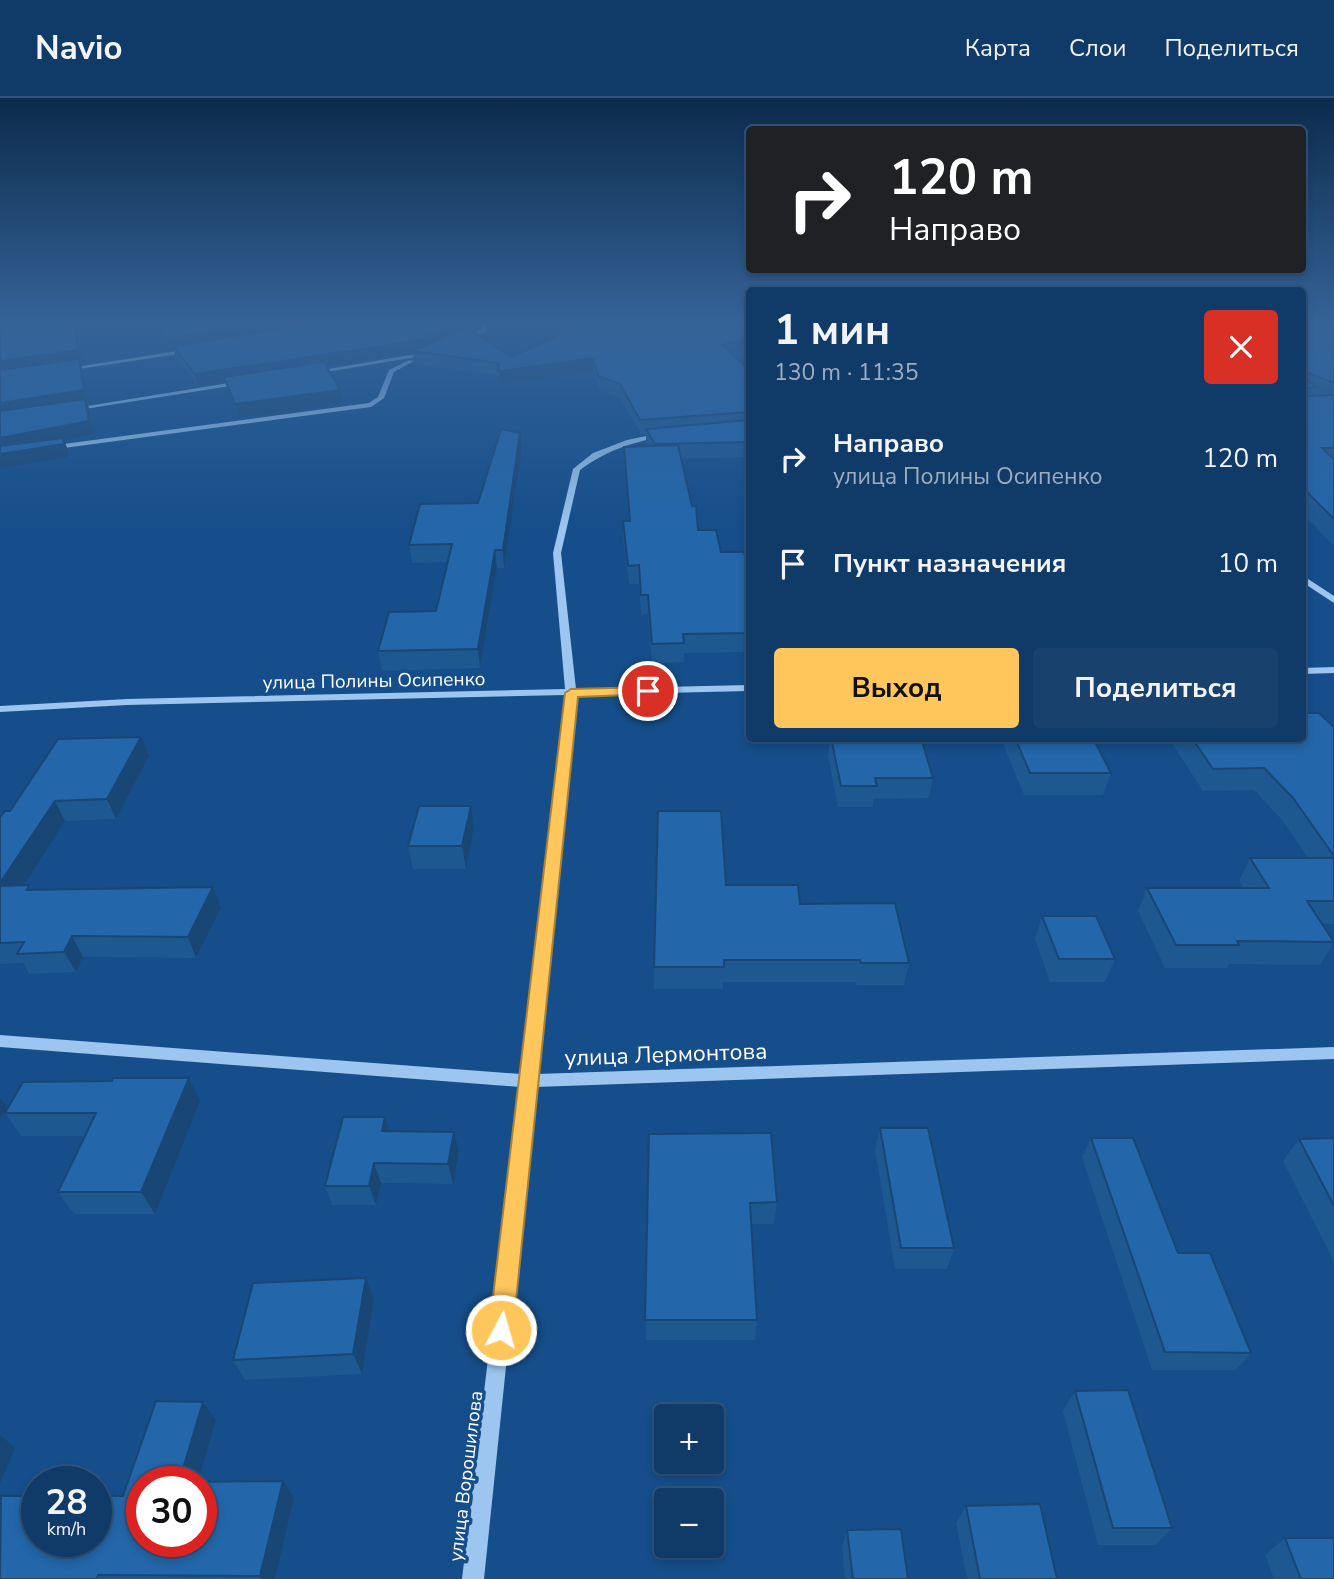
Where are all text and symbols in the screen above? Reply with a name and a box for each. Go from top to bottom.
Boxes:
text: Navio [35,26,122,71]
text: Карта [965,32,1031,64]
text: Слои [1069,32,1126,64]
text: Поделиться [1164,32,1299,64]
text: 120 m [889,144,1033,211]
icon: right [774,154,865,245]
text: Направо [889,208,1021,251]
text: 1 мин [774,302,890,359]
button: close [1204,310,1278,384]
text: 130 m · 11:35 [774,357,919,388]
text: Направо [833,426,944,461]
icon: right [774,440,812,478]
text: 120 m [1202,441,1278,476]
text: улица Полины Осипенко [833,461,1103,492]
icon: arrive [774,545,812,583]
text: Пункт назначения [833,546,1066,581]
text: 10 m [1218,546,1278,581]
button: Выход [774,648,1019,728]
button: Поделиться [1033,648,1278,728]
pin [618,661,678,721]
street label: улица Полины Осипенко [262,666,486,696]
icon: arrive [629,672,667,710]
street label: улица Лермонтова [564,1035,768,1074]
position arrow [464,1293,538,1367]
street label: улица Ворошилова [443,1389,489,1563]
map controls [654,1404,724,1558]
button: + [654,1404,724,1474]
speed limit sign: 30 [126,1466,217,1557]
text: 28 [45,1479,88,1526]
button: − [654,1488,724,1558]
text: km/h [47,1517,86,1541]

